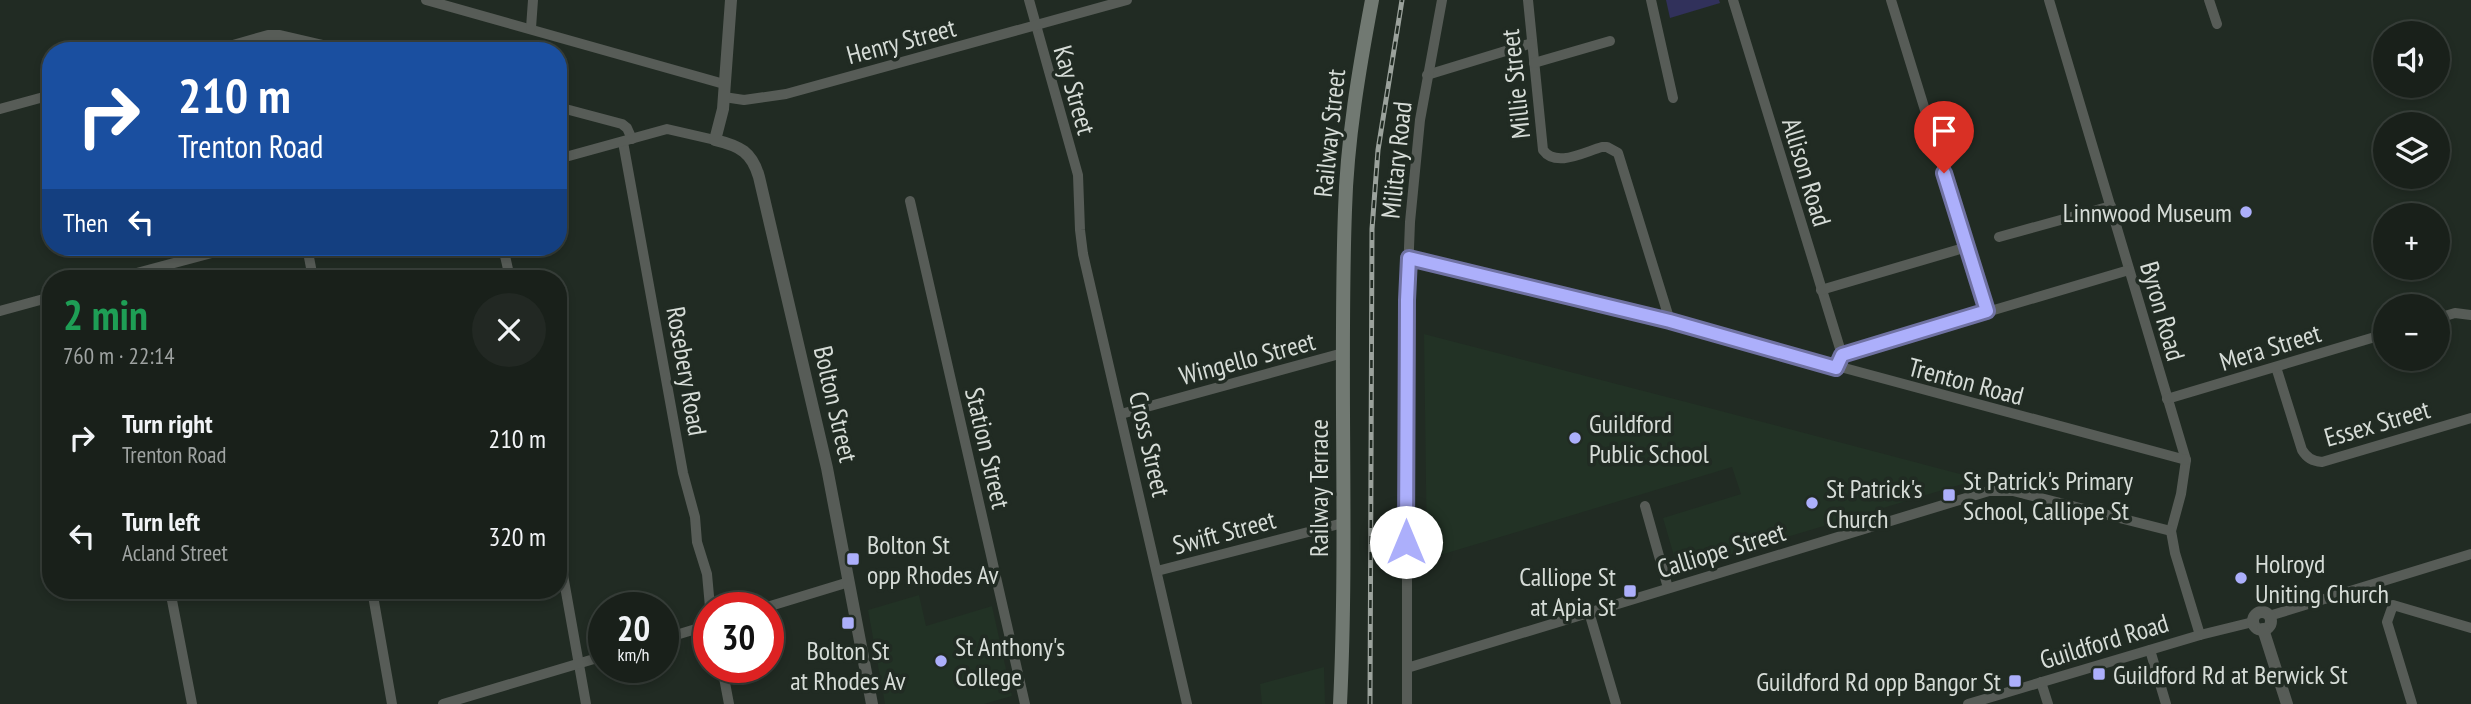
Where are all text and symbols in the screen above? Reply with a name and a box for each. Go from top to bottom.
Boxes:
street label: Henry Street [843,11,959,71]
map controls [2373,21,2450,371]
button: sound [2373,21,2450,98]
street label: Millie Street [1493,28,1537,140]
street label: Kay Street [1047,42,1103,138]
text: 210 m [178,63,291,127]
street label: Railway Street [1306,67,1352,199]
icon: right [63,70,154,161]
street label: Military Road [1373,100,1419,220]
pin [1914,101,1974,173]
icon: arrive [1925,112,1963,150]
button: layers [2373,112,2450,189]
street label: Allison Road [1775,114,1839,230]
text: Trenton Road [178,125,323,167]
place label: Linnwood Museum [2063,196,2232,229]
icon: left [122,203,160,241]
button: + [2373,203,2450,280]
marker: Linnwood Museum [2238,204,2254,220]
text: Then [63,206,108,239]
street label: Byron Road [2133,258,2193,364]
text: 2 min [63,287,148,342]
button: close [472,293,546,367]
button: − [2373,294,2450,371]
street label: Rosebery Road [659,304,715,438]
street label: Mera Street [2215,316,2325,378]
street label: Wingello Street [1176,324,1318,392]
text: 760 m · 22:14 [63,341,175,370]
street label: Bolton Street [807,343,865,465]
street label: Trenton Road [1905,350,2027,412]
street label: Station Street [958,384,1018,512]
street label: Cross Street [1122,388,1178,500]
street label: Essex Street [2320,392,2434,454]
text: Turn right [122,407,213,440]
place label: Guildford Public School [1589,407,1709,470]
icon: right [63,419,101,457]
street label: Railway Terrace [1302,419,1335,557]
text: 210 m [488,422,546,455]
marker: Guildford Public School [1567,430,1583,446]
text: Trenton Road [122,440,227,469]
place label: St Patrick's Primary School, Calliope St [1963,464,2133,527]
place label: St Patrick's Church [1826,472,1923,535]
marker: St Patrick's Primary School, Calliope St [1941,487,1957,503]
marker: St Patrick's Church [1804,495,1820,511]
street label: Swift Street [1169,502,1279,562]
text: Turn left [122,505,200,538]
position arrow [1369,505,1443,579]
street label: Calliope Street [1653,515,1789,585]
icon: left [63,517,101,555]
text: 320 m [488,520,546,553]
place label: Bolton St opp Rhodes Av [867,528,999,591]
text: Acland Street [122,538,228,567]
place label: Holroyd Uniting Church [2255,547,2389,610]
marker: Bolton St opp Rhodes Av [845,551,861,567]
place label: Calliope St at Apia St [1519,560,1616,623]
marker: Holroyd Uniting Church [2233,570,2249,586]
marker: Calliope St at Apia St [1622,583,1638,599]
speed limit sign: 30 [693,592,784,683]
text: 20 [617,605,650,651]
street label: Guildford Road [2036,606,2172,676]
marker: Bolton St at Rhodes Av [840,615,856,631]
place label: St Anthony's College [955,630,1065,693]
place label: Bolton St at Rhodes Av [790,634,906,697]
text: km/h [618,643,649,666]
marker: St Anthony's College [933,653,949,669]
place label: Guildford Rd at Berwick St [2113,658,2348,691]
place label: Guildford Rd opp Bangor St [1756,665,2001,698]
marker: Guildford Rd at Berwick St [2091,666,2107,682]
marker: Guildford Rd opp Bangor St [2007,673,2023,689]

